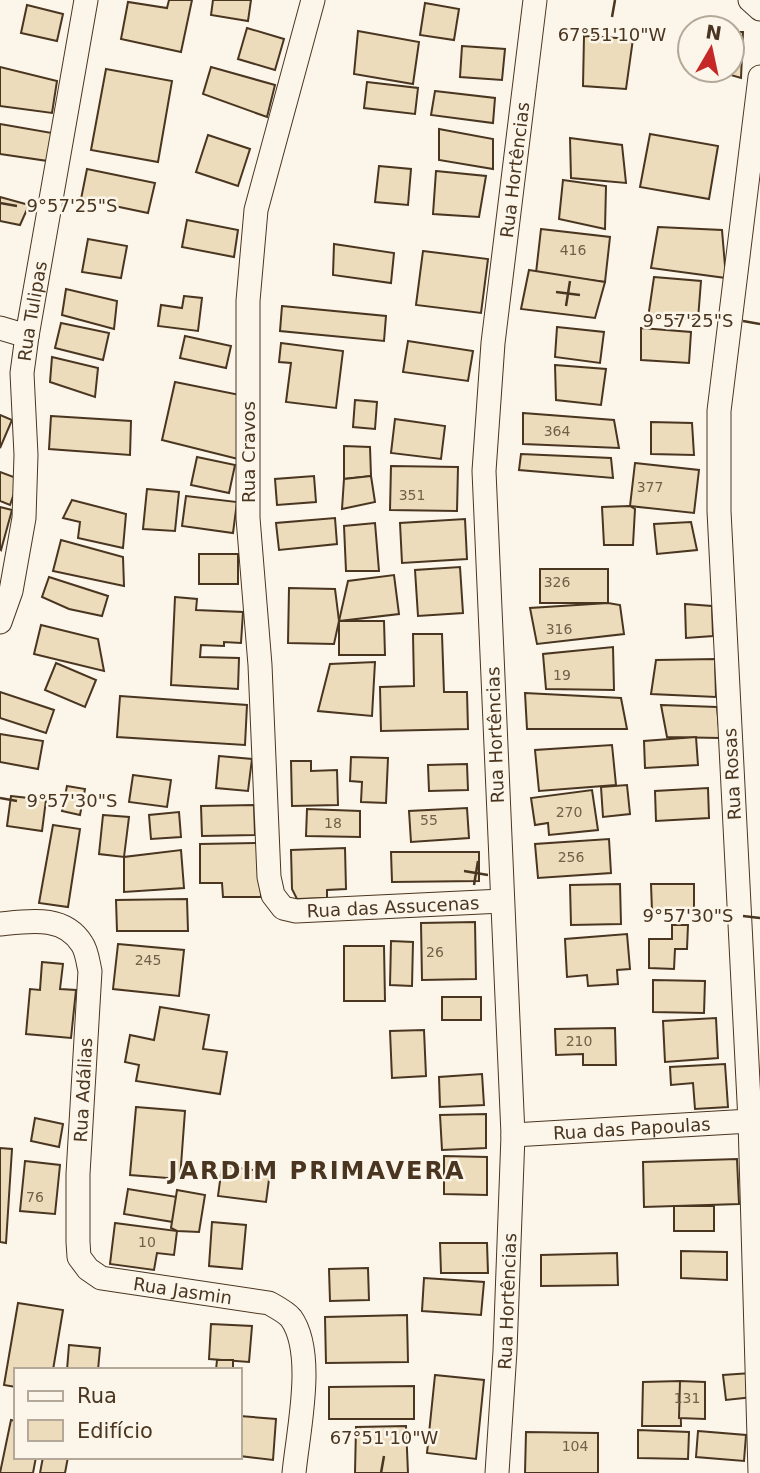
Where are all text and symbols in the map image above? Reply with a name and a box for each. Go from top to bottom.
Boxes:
north arrow [676,14,746,84]
text: N [704,20,723,44]
text: 67°51'10"W [558,24,667,45]
street label: Rua Hortências [495,101,533,239]
text: 9°57'25"S [27,195,117,216]
house number: 416 [560,242,586,258]
street label: Rua Tulipas [13,259,51,362]
text: 9°57'25"S [643,310,733,331]
street label: Rua Cravos [238,401,259,503]
house number: 364 [544,423,570,439]
house number: 377 [637,479,663,495]
house number: 351 [399,487,425,503]
house number: 326 [544,574,570,590]
house number: 316 [546,621,572,637]
street label: Rua Hortências [482,666,508,804]
house number: 19 [553,667,571,683]
street label: Rua Rosas [719,727,745,821]
text: 9°57'30"S [27,790,117,811]
house number: 270 [556,804,582,820]
house number: 55 [420,812,438,828]
house number: 18 [324,815,342,831]
house number: 256 [558,849,584,865]
street label: Rua das Assucenas [306,892,480,921]
text: 9°57'30"S [643,905,733,926]
house number: 26 [426,944,444,960]
house number: 245 [135,952,161,968]
house number: 210 [566,1033,592,1049]
street label: Rua Adálias [70,1037,96,1143]
street label: Rua das Papoulas [552,1113,711,1143]
district label: JARDIM PRIMAVERA [167,1157,465,1185]
house number: 76 [26,1189,44,1205]
street label: Rua Hortências [493,1233,520,1370]
house number: 10 [138,1234,156,1250]
street label: Rua Jasmin [132,1272,234,1308]
legend [14,1368,242,1459]
text: Rua [77,1384,117,1408]
house number: 131 [674,1390,700,1406]
text: Edifício [77,1419,153,1443]
text: 67°51'10"W [330,1427,439,1448]
house number: 104 [562,1438,588,1454]

